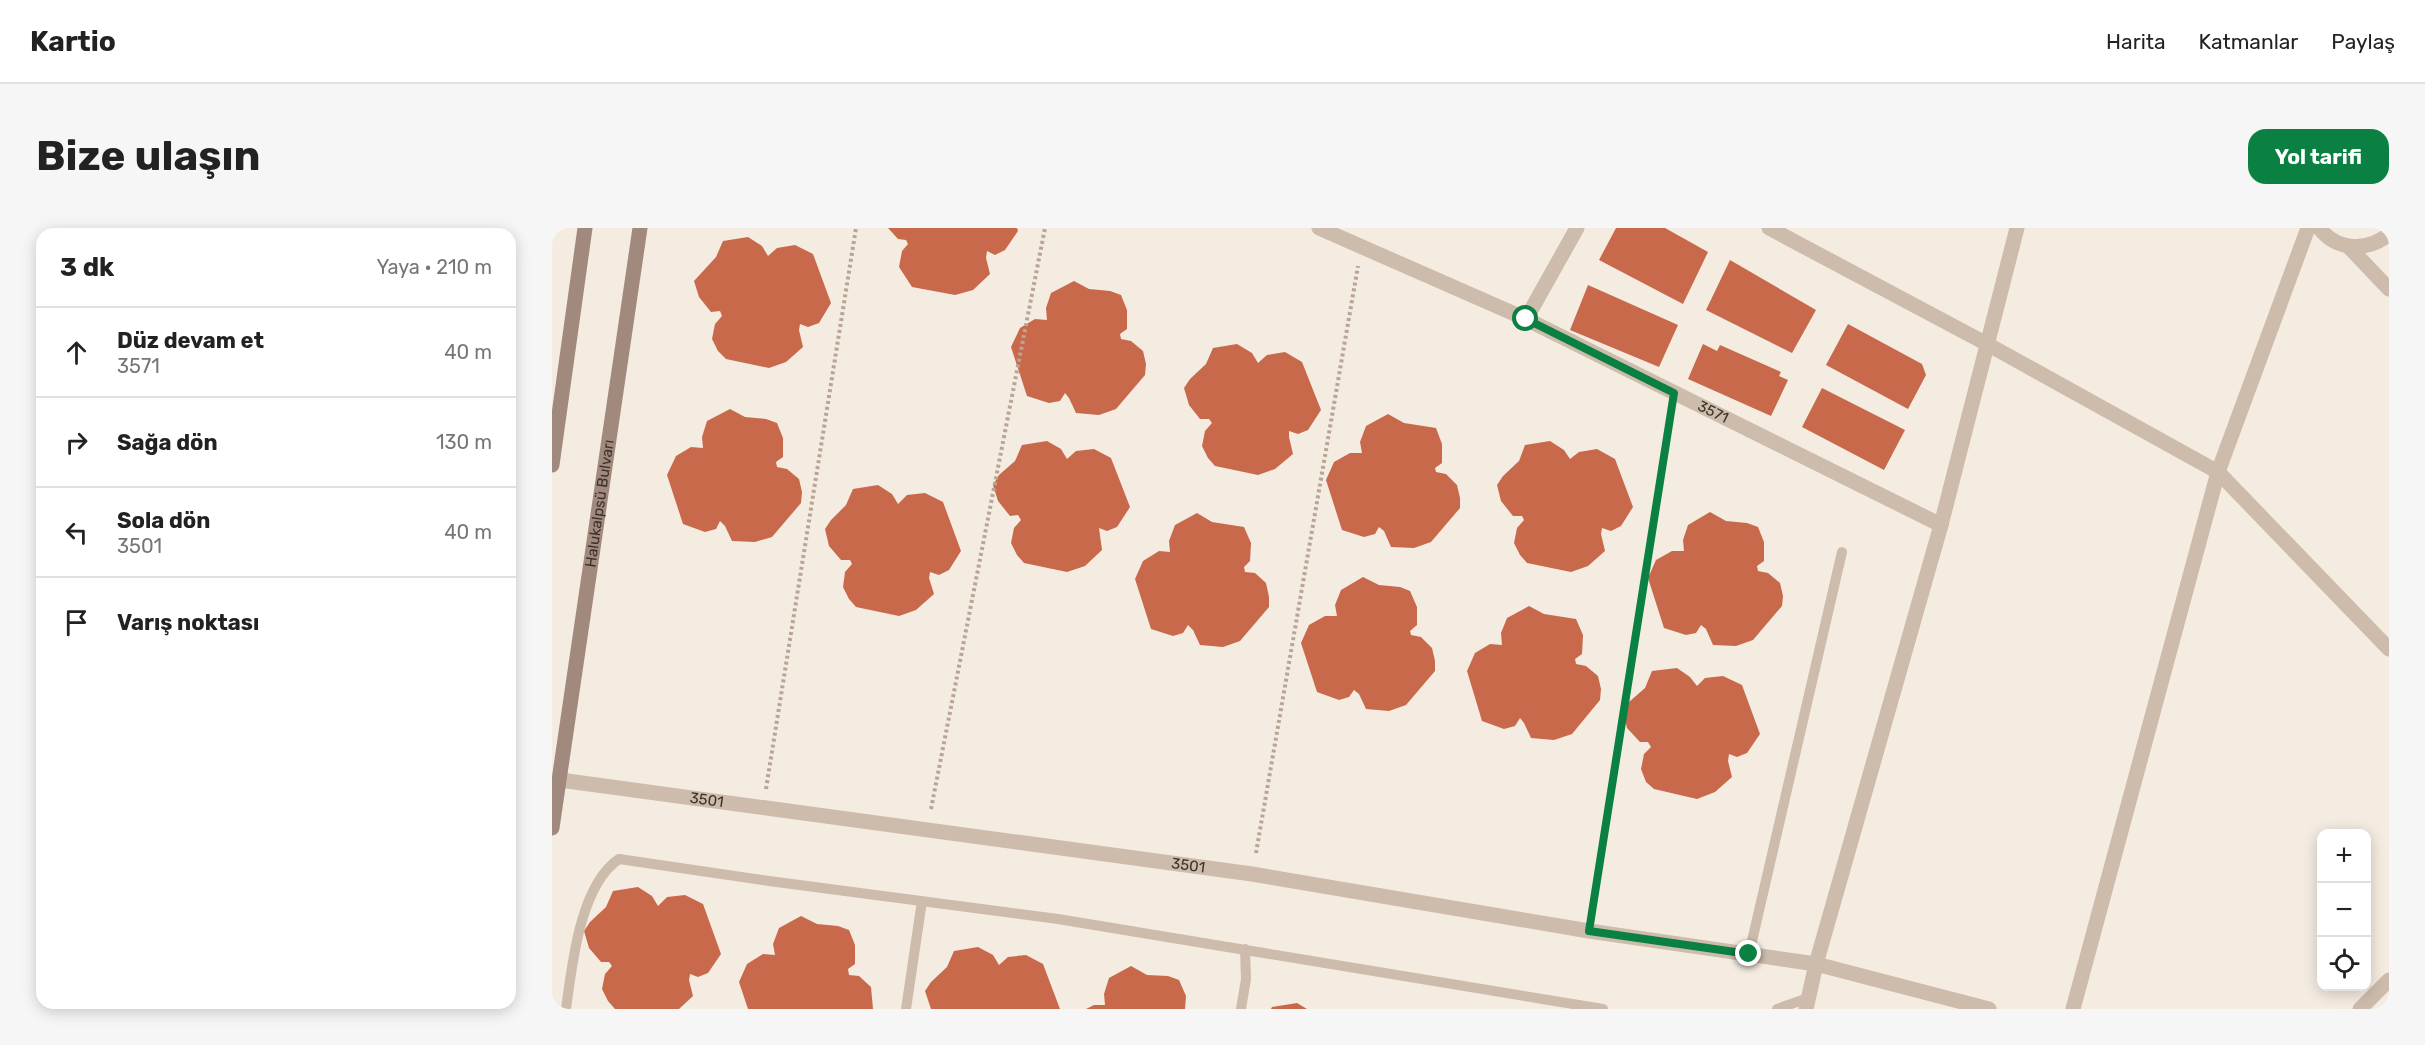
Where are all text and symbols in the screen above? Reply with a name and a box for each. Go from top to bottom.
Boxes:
text: Kartio [30,25,116,58]
text: Harita [2106,29,2166,54]
text: Katmanlar [2199,29,2298,54]
text: Paylaş [2331,29,2395,54]
button: Yol tarifi [2248,129,2389,184]
text: Bize ulaşın [36,131,260,181]
text: 3 dk [60,252,114,283]
text: Yaya · 210 m [376,255,492,279]
route start [1512,305,1538,331]
text: Düz devam et [117,327,264,354]
icon: ahead [60,336,93,369]
text: 40 m [444,340,492,364]
text: 3571 [117,354,160,378]
street label: 3571 [1695,397,1731,427]
icon: right [60,426,93,459]
text: Sağa dön [117,429,218,456]
text: 130 m [436,430,492,454]
street label: Halukalpsü Bulvarı [581,438,618,569]
text: Sola dön [117,507,210,534]
icon: left [60,516,93,549]
text: 40 m [444,520,492,544]
text: 3501 [117,534,162,558]
icon: arrive [60,606,93,639]
text: Varış noktası [117,609,259,636]
street label: 3501 [689,789,725,811]
map controls [2317,829,2371,991]
button: + [2317,829,2371,883]
street label: 3501 [1170,854,1206,877]
button: − [2317,883,2371,937]
button: locate [2317,937,2371,991]
route end [1735,940,1761,966]

